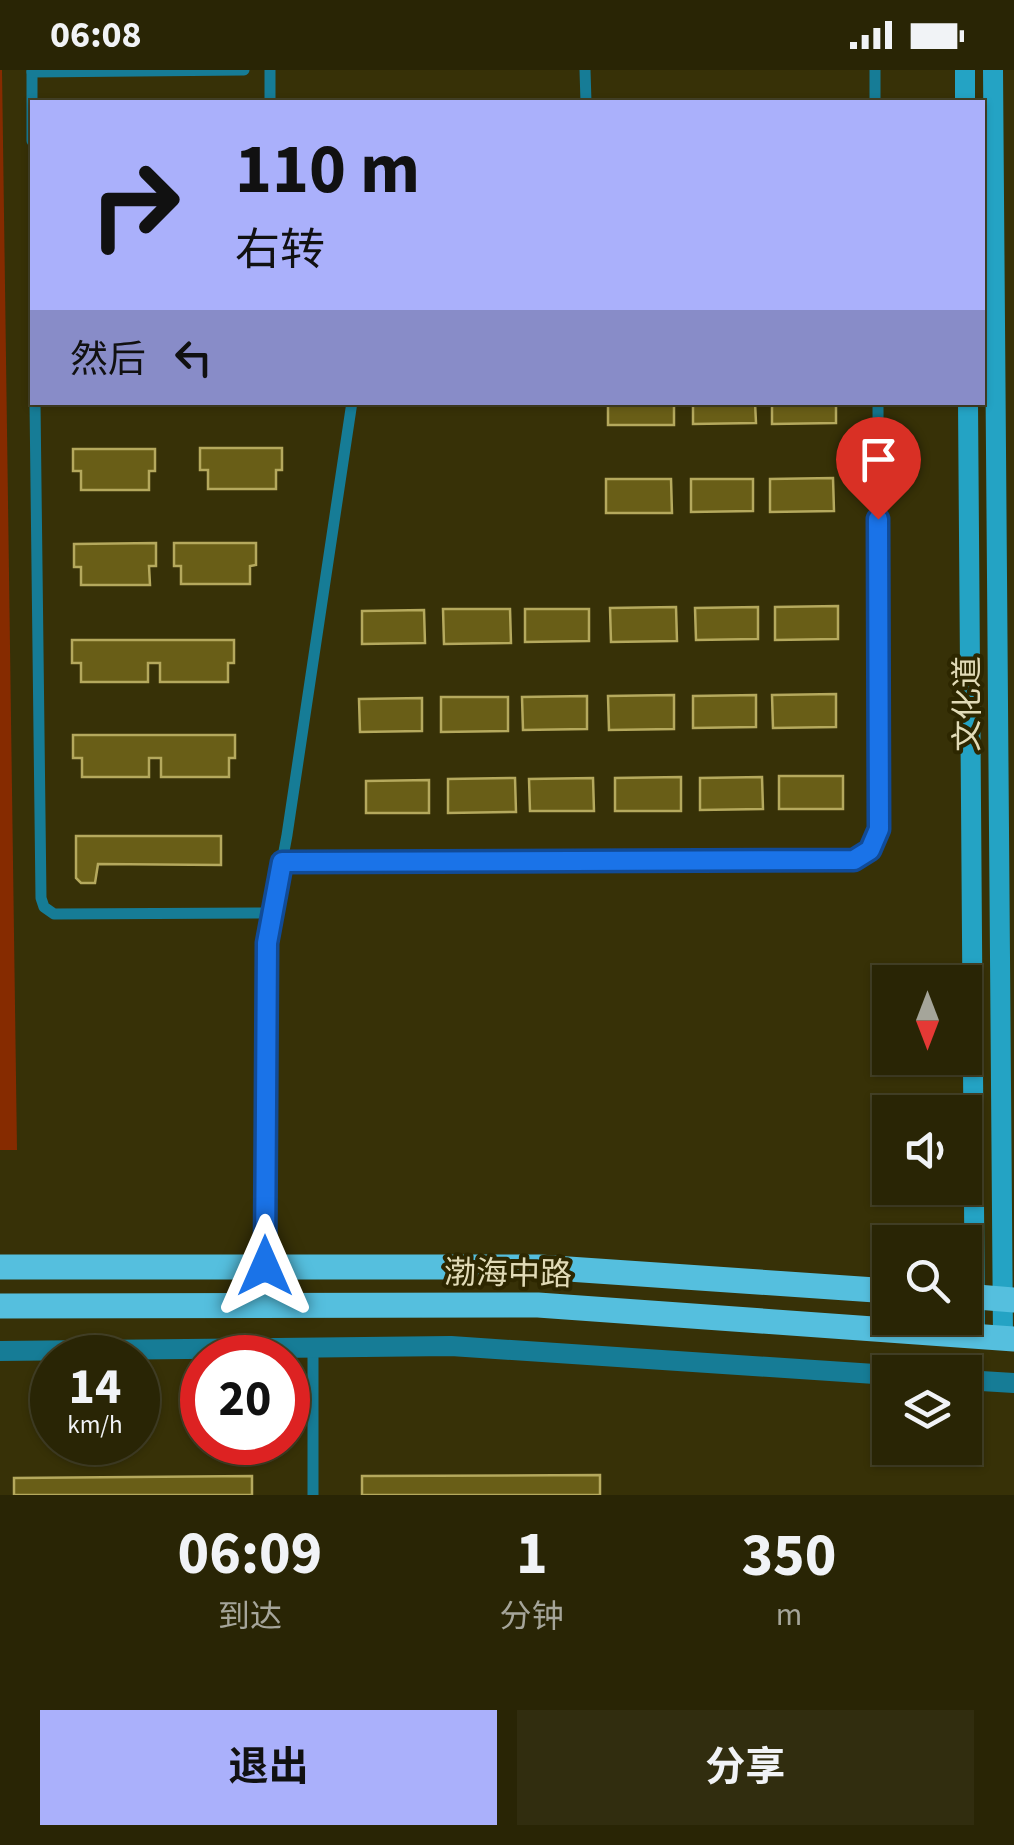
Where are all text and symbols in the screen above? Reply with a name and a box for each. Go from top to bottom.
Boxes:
text: 06:08 [50,8,142,62]
text: 110 m [235,120,420,220]
icon: right [70,140,200,270]
text: 右转 [235,219,325,283]
icon: left [166,330,221,385]
text: 然后 [70,333,146,387]
pin [836,417,921,520]
icon: arrive [851,432,906,487]
street label: 文化道 [945,656,991,752]
north arrow [872,965,982,1075]
map controls [872,965,982,1465]
button: sound [872,1095,982,1205]
position arrow [213,1214,317,1318]
button: search [872,1225,982,1335]
street label: 渤海中路 [444,1250,572,1298]
speed limit sign: 20 [180,1335,310,1465]
text: 14 [69,1352,121,1423]
button: layers [872,1355,982,1465]
text: km/h [67,1407,123,1443]
text: 06:09 [178,1512,322,1597]
text: 1 [516,1512,548,1597]
text: 350 [741,1514,836,1599]
text: m [776,1592,802,1638]
text: 到达 [218,1594,282,1640]
text: 分钟 [500,1594,564,1640]
button: 退出 [40,1710,497,1825]
button: 分享 [517,1710,974,1825]

